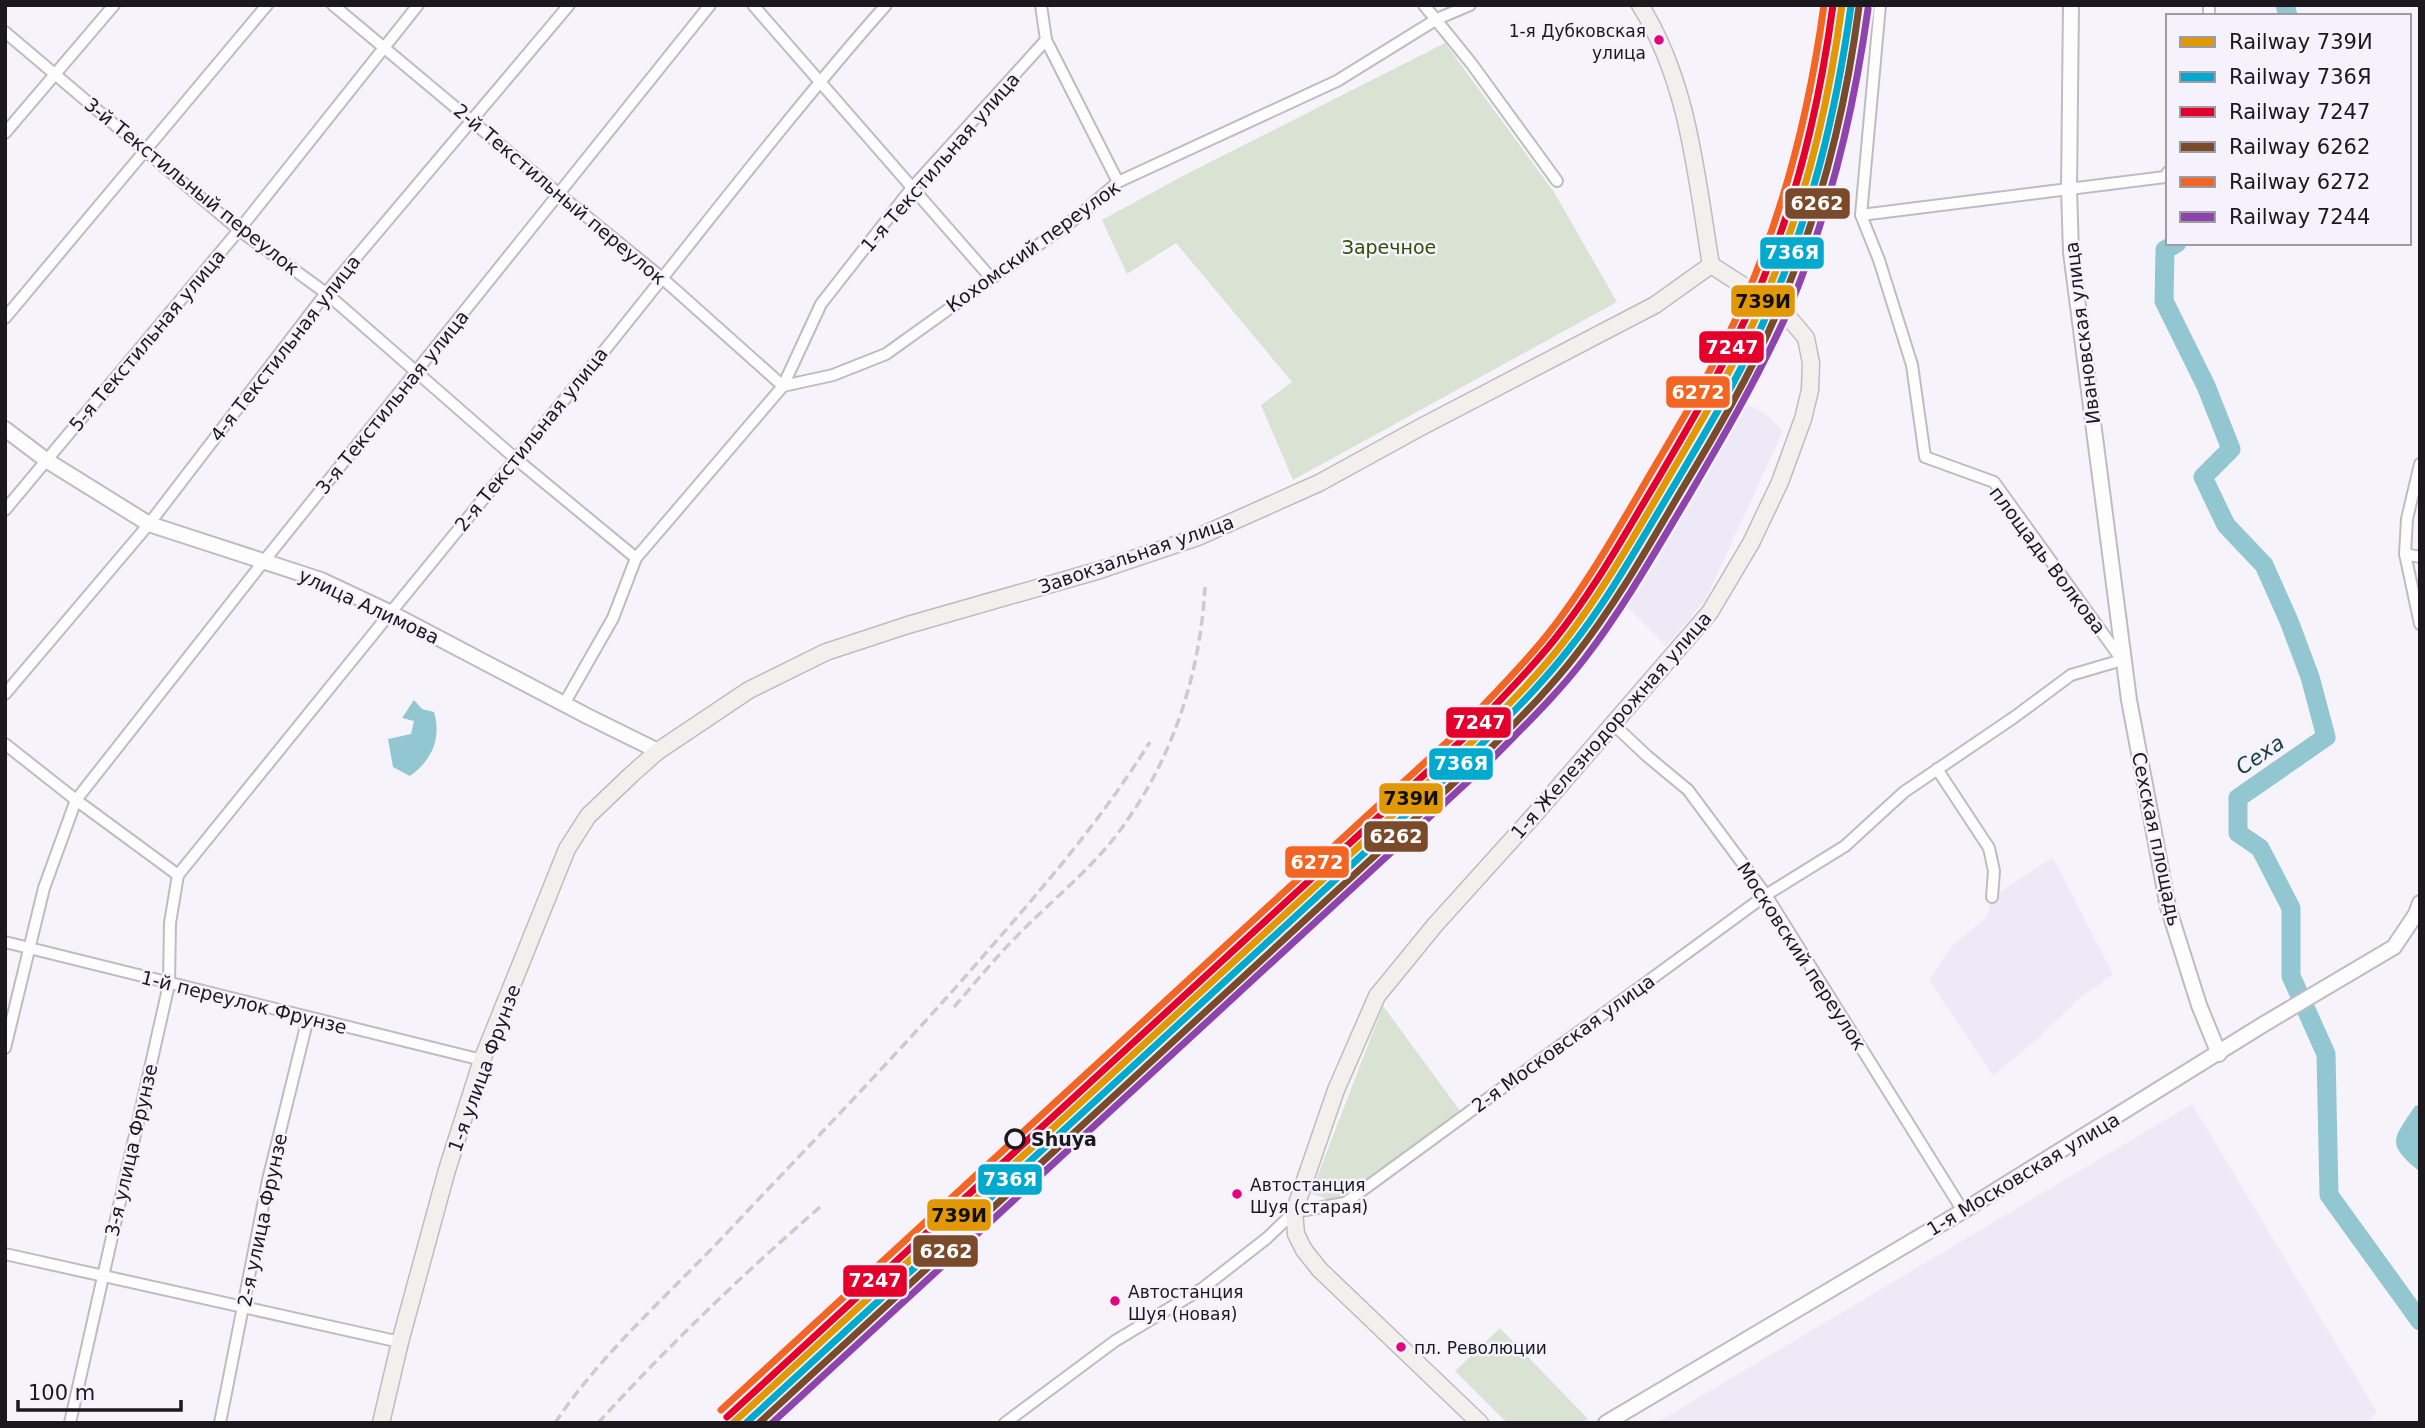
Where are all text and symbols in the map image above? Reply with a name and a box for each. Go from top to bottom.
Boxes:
legend [2166,14,2411,245]
place label: 1-я Дубковская улица [1509,21,1646,63]
text: Railway 739И [2229,30,2373,54]
marker: 1-я Дубковская улица [1652,33,1666,47]
text: Railway 736Я [2229,65,2372,89]
street label: 1-я Текстильная улица [856,68,1024,256]
street label: 3-й Текстильный переулок [80,93,304,279]
street label: 2-й Текстильный переулок [450,99,670,289]
text: Railway 7247 [2229,100,2370,124]
text: Railway 6262 [2229,135,2370,159]
text: Railway 6272 [2229,170,2370,194]
street label: Кохомский переулок [942,176,1124,316]
line badge: 6262 [1784,187,1851,220]
text: 6262 [1791,192,1843,214]
text: Railway 7244 [2229,205,2370,229]
park label: Заречное [1342,236,1436,258]
line badge: 736Я [1759,236,1825,270]
text: 736Я [1765,241,1819,263]
street label: Ивановская улица [2060,241,2104,425]
street label: 5-я Текстильная улица [65,245,229,435]
street label: 4-я Текстильная улица [205,251,365,445]
line badge: 739И [1730,284,1796,318]
text: 739И [1735,290,1791,312]
street label: 3-я Текстильная улица [311,306,473,498]
line badge: 7247 [1698,330,1765,364]
text: 7247 [1706,336,1758,358]
street label: 2-я Текстильная улица [450,343,612,535]
line badge: 6272 [1665,375,1731,409]
text: 6272 [1672,381,1724,403]
street label: площадь Волкова [1985,482,2111,638]
street label: Завокзальная улица [1035,510,1237,598]
street label: улица Алимова [295,564,443,648]
street label: 1-я Железнодорожная улица [1506,607,1716,843]
line badge: 7247 [1445,706,1512,739]
text: 7247 [1453,711,1505,733]
water label: Сеха [2231,730,2289,780]
line badge: 736Я [1428,747,1494,781]
street label: Сехская площадь [2128,750,2186,928]
text: 736Я [1434,752,1488,774]
line badge: 739И [1378,782,1444,815]
text: 739И [1383,787,1439,809]
line badge: 6262 [1363,820,1429,853]
text: 6262 [1370,825,1422,847]
line badge: 6272 [1284,845,1350,879]
text: 6272 [1291,851,1343,873]
street label: Московский переулок [1733,858,1871,1054]
street label: 1-й переулок Фрунзе [139,966,349,1038]
street label: 2-я Московская улица [1467,969,1659,1117]
street label: 1-я улица Фрунзе [443,981,525,1155]
street label: 3-я улица Фрунзе [100,1061,162,1239]
street label: 1-я Московская улица [1923,1108,2123,1240]
place label: Shuya [1031,1128,1097,1150]
marker: Shuya [1005,1129,1025,1149]
street label: 2-я улица Фрунзе [233,1131,291,1309]
line badge: 736Я [977,1163,1043,1196]
text: 736Я [983,1168,1037,1190]
place label: Автостанция Шуя (старая) [1250,1175,1368,1217]
marker: Автостанция Шуя (старая) [1230,1187,1244,1201]
line badge: 739И [926,1198,992,1232]
text: 739И [931,1204,987,1226]
line badge: 6262 [912,1234,979,1268]
text: 6262 [920,1240,972,1262]
line badge: 7247 [842,1264,908,1298]
text: 7247 [849,1269,901,1291]
place label: Автостанция Шуя (новая) [1128,1282,1244,1324]
marker: Автостанция Шуя (новая) [1108,1294,1122,1308]
place label: пл. Революции [1414,1338,1547,1358]
marker: пл. Революции [1394,1340,1408,1354]
scale bar [18,1368,180,1412]
text: 100 m [28,1381,95,1405]

